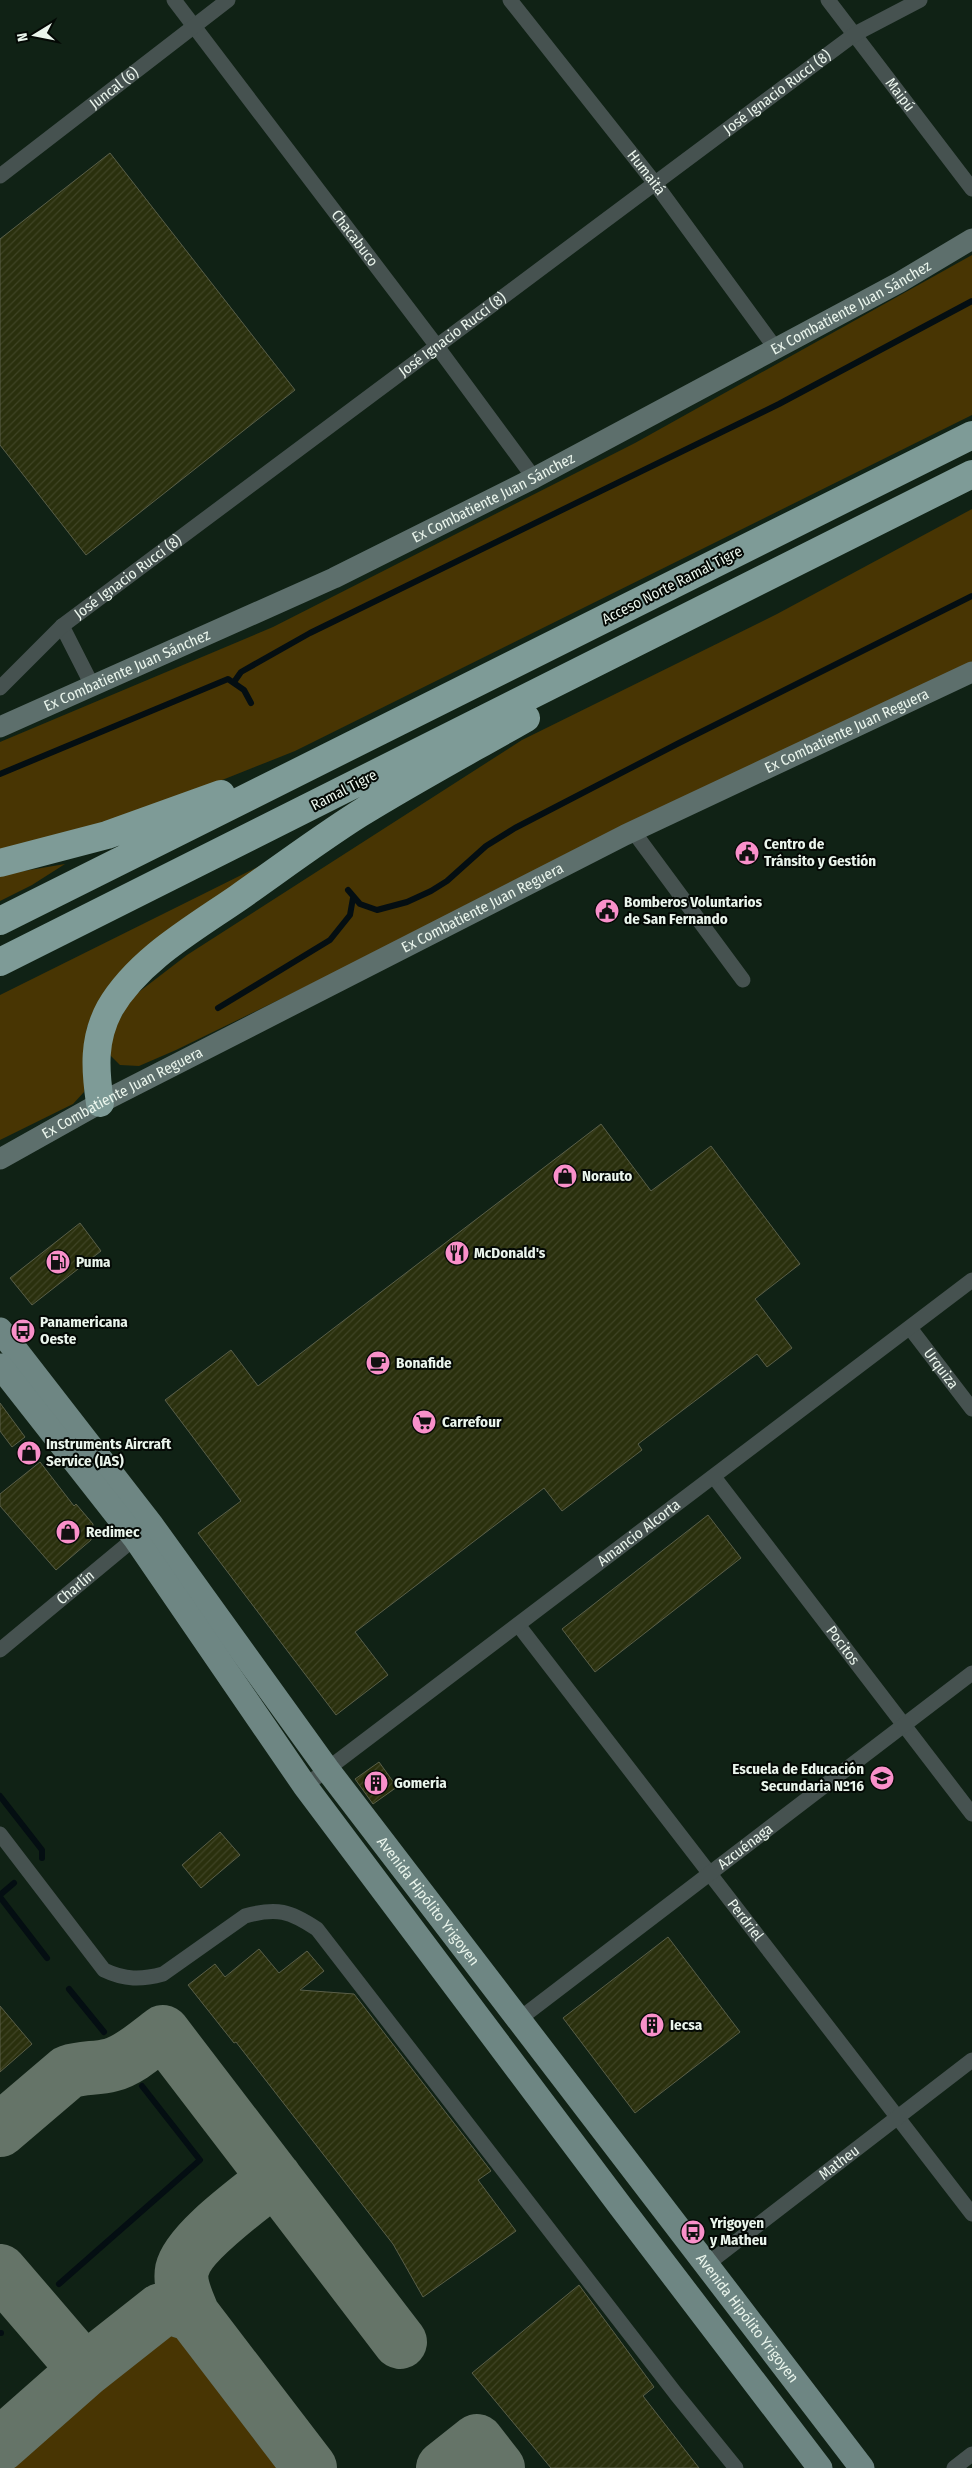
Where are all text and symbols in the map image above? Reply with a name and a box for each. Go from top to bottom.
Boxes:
north arrow [10,10,60,60]
text: N [14,32,32,43]
street label: José Ignacio Rucci (8) [720,46,834,138]
street label: Juncal (6) [86,63,142,113]
street label: Maipú [882,74,919,115]
street label: Humaitá [623,147,669,198]
street label: Chacabuco [328,206,382,270]
street label: Ex Combatiente Juan Sánchez [768,257,934,359]
street label: José Ignacio Rucci (8) [395,289,510,380]
street label: Ex Combatiente Juan Sánchez [409,449,578,547]
street label: José Ignacio Rucci (8) [71,531,185,623]
street label: Acceso Norte Ramal Tigre [599,542,745,628]
street label: Ex Combatiente Juan Sánchez [41,625,213,715]
street label: Ex Combatiente Juan Reguera [762,685,932,777]
street label: Ramal Tigre [308,766,380,814]
place label: Centro de Tránsito y Gestión [764,835,876,870]
public building icon: Centro de Tránsito y Gestión [734,840,760,866]
street label: Ex Combatiente Juan Reguera [399,859,566,957]
place label: Bomberos Voluntarios de San Fernando [624,893,763,928]
public building icon: Bomberos Voluntarios de San Fernando [594,898,620,924]
street label: Ex Combatiente Juan Reguera [39,1043,206,1143]
shop icon: Norauto [552,1163,578,1189]
place label: Norauto [582,1167,632,1185]
restaurant icon: McDonald's [444,1240,470,1266]
place label: McDonald's [474,1244,546,1262]
fuel station icon: Puma [45,1249,71,1275]
place label: Puma [76,1253,111,1271]
place label: Panamericana Oeste [40,1313,128,1348]
bus stop icon: Panamericana Oeste [10,1318,36,1344]
street label: Urquiza [920,1345,962,1392]
cafe icon: Bonafide [365,1350,391,1376]
place label: Bonafide [396,1354,452,1372]
supermarket icon: Carrefour [411,1409,437,1435]
place label: Carrefour [442,1413,502,1431]
place label: Instruments Aircraft Service (IAS) [46,1435,172,1470]
shop icon: Instruments Aircraft Service (IAS) [16,1440,42,1466]
street label: Amancio Alcorta [594,1496,684,1570]
shop icon: Redimec [55,1519,81,1545]
place label: Redimec [86,1523,140,1541]
street label: Charlín [53,1567,98,1608]
street label: Pocitos [822,1622,864,1668]
place label: Escuela de Educación Secundaria Nº16 [732,1760,864,1795]
school or university icon: Escuela de Educación Secundaria Nº16 [869,1765,895,1791]
building icon: Gomeria [363,1770,389,1796]
place label: Gomeria [394,1774,447,1792]
street label: Azcuénaga [714,1820,776,1873]
street label: Avenida Hipólito Yrigoyen [373,1833,483,1969]
street label: Perdriel [724,1895,767,1944]
building icon: Iecsa [639,2012,665,2038]
place label: Iecsa [670,2016,703,2034]
street label: Matheu [815,2141,863,2184]
place label: Yrigoyen y Matheu [709,2214,767,2249]
bus stop icon: Yrigoyen y Matheu [680,2219,706,2245]
street label: Avenida Hipólito Yrigoyen [692,2250,802,2386]

